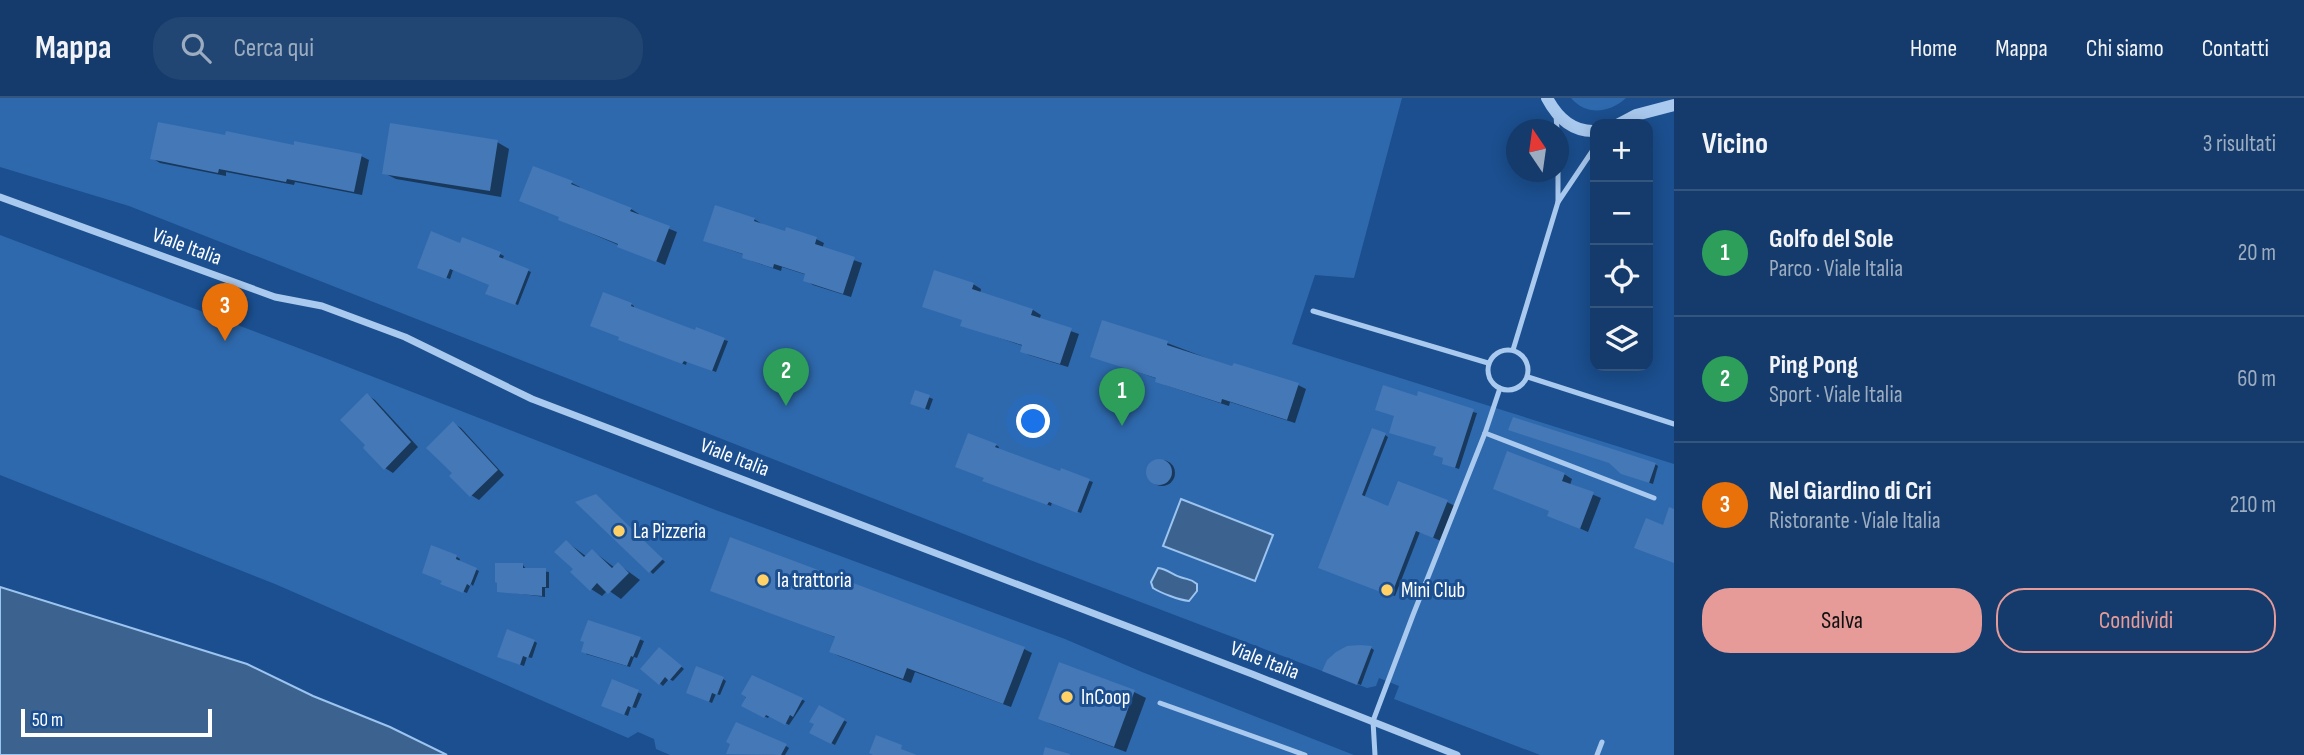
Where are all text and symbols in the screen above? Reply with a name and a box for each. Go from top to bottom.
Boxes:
search box [153,17,643,80]
text: Mappa [35,28,111,68]
icon: search [177,29,215,67]
text: Cerca qui [233,33,314,64]
text: Home [1910,34,1957,63]
text: Mappa [1995,34,2048,63]
text: Chi siamo [2086,34,2164,63]
text: Contatti [2202,34,2269,63]
north arrow [1506,119,1569,182]
map controls [1590,119,1653,371]
button: + [1590,119,1653,182]
text: Vicino [1702,126,1768,162]
text: 3 risultati [2203,130,2276,158]
button: − [1590,182,1653,245]
street label: Viale Italia [149,222,225,271]
text: Golfo del Sole [1769,224,1894,255]
text: 1 [1720,239,1730,267]
text: 20 m [2238,239,2276,267]
button: locate [1590,245,1653,308]
text: Parco · Viale Italia [1769,255,1903,283]
pin: 3 [202,283,248,341]
button: layers [1590,308,1653,371]
pin: 2 [763,348,809,406]
text: Ping Pong [1769,350,1858,381]
text: 2 [1720,365,1730,393]
text: 60 m [2237,365,2276,393]
pin: 1 [1099,368,1145,426]
text: Sport · Viale Italia [1769,381,1903,409]
your location [1016,404,1050,438]
street label: Viale Italia [697,433,773,482]
text: Nel Giardino di Cri [1769,476,1931,507]
text: 3 [1720,491,1730,519]
text: 210 m [2230,491,2276,519]
text: Ristorante · Viale Italia [1769,507,1941,535]
place label: La Pizzeria [633,519,706,544]
marker: La Pizzeria [611,523,627,539]
place label: la trattoria [777,568,852,593]
marker: la trattoria [755,572,771,588]
place label: Mini Club [1401,578,1465,603]
marker: Mini Club [1379,582,1395,598]
button: Salva [1702,588,1982,653]
button: Condividi [1996,588,2276,653]
street label: Viale Italia [1227,636,1303,685]
place label: InCoop [1081,685,1130,710]
marker: InCoop [1059,689,1075,705]
scale bar [21,706,212,738]
text: 50 m [32,709,63,732]

